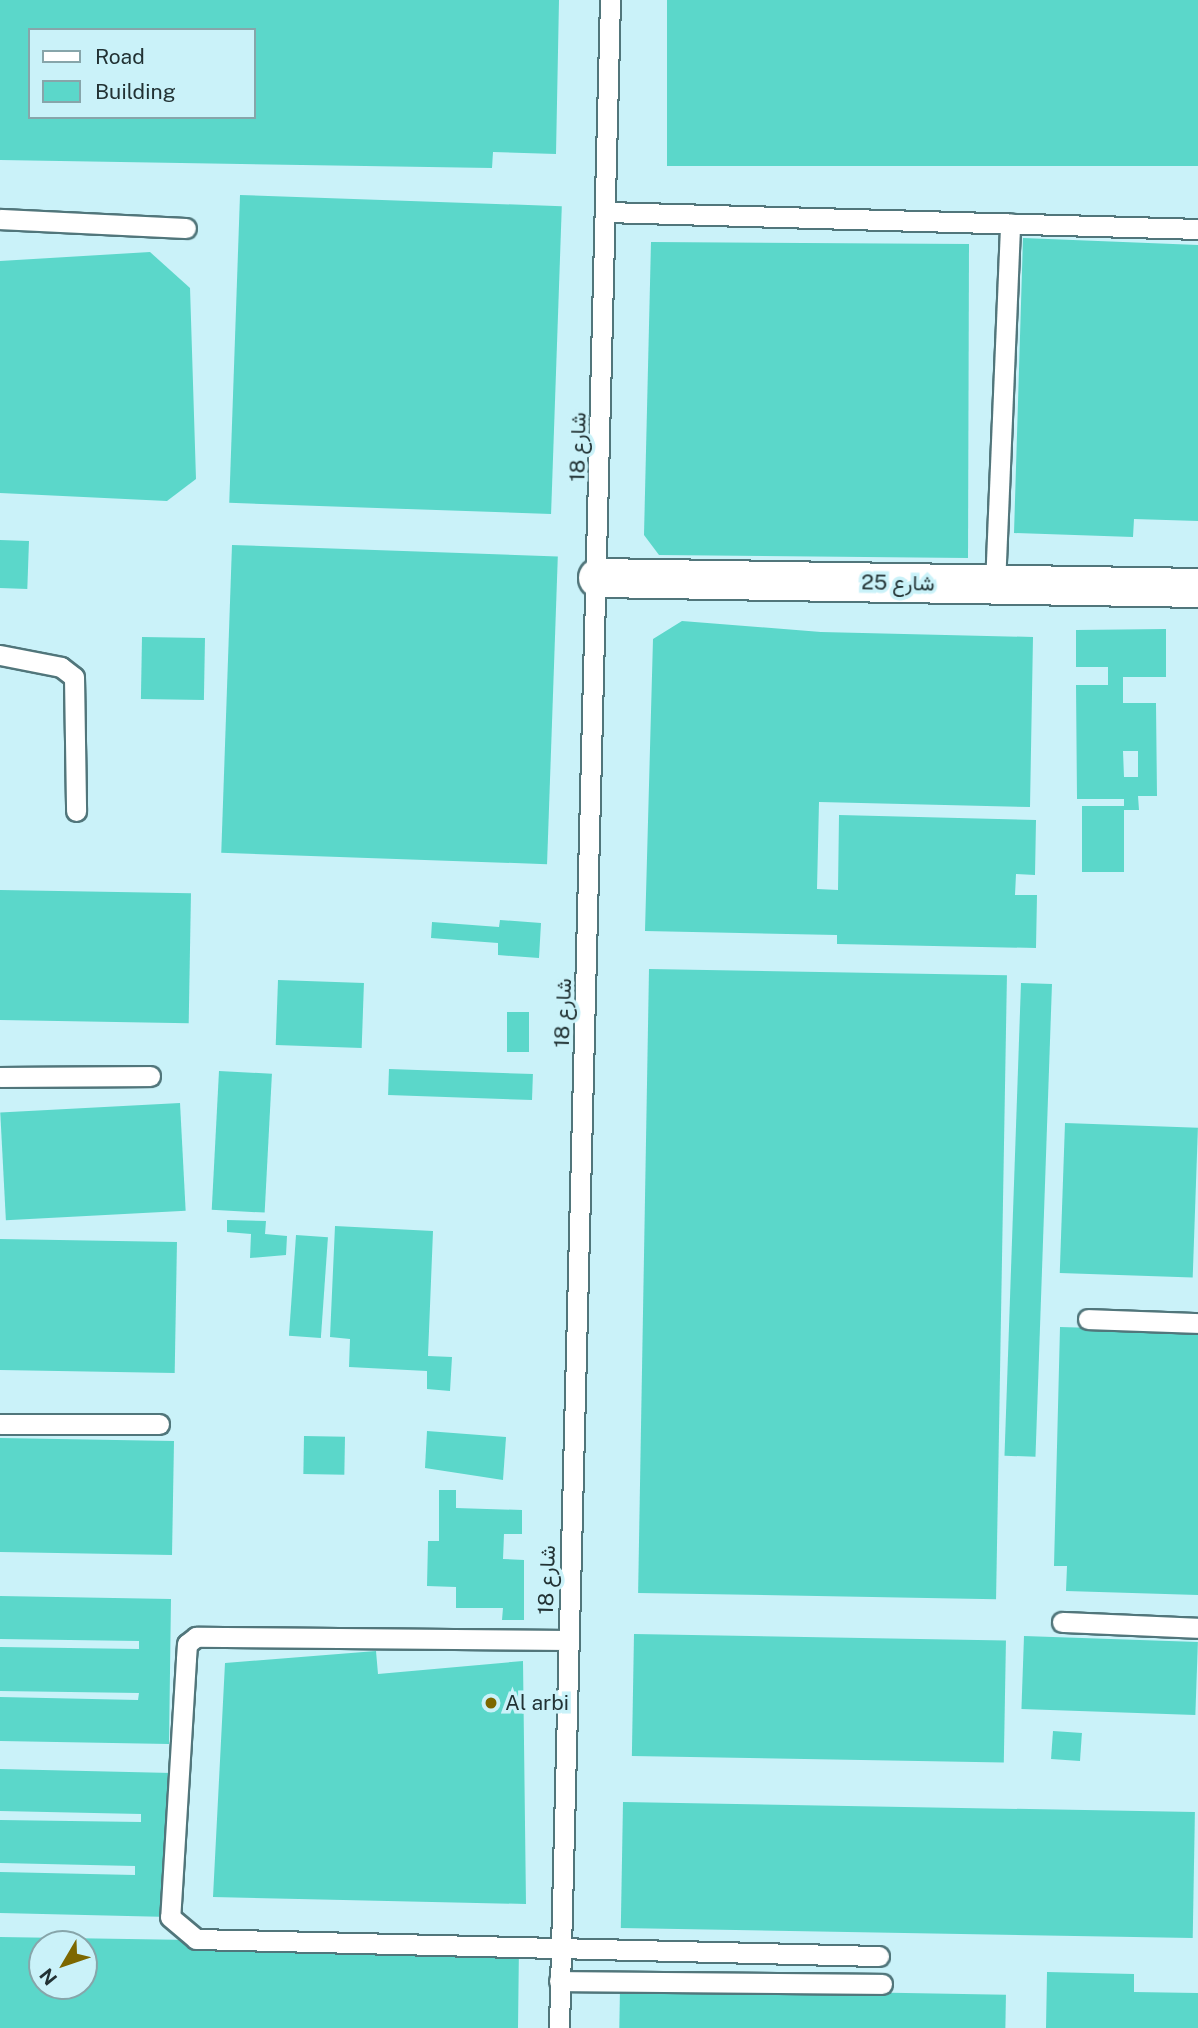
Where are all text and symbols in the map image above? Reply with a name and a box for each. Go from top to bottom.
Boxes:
legend [28,28,256,119]
text: Road [95,44,145,69]
text: Building [95,79,176,104]
street label: شارع 18 [565,412,591,482]
street label: شارع 25 [861,570,935,596]
street label: شارع 18 [549,978,577,1048]
street label: شارع 18 [533,1545,561,1615]
place label: Al arbi [505,1690,569,1716]
marker: Al arbi [483,1695,499,1711]
north arrow [28,1930,98,2000]
text: N [35,1964,61,1990]

